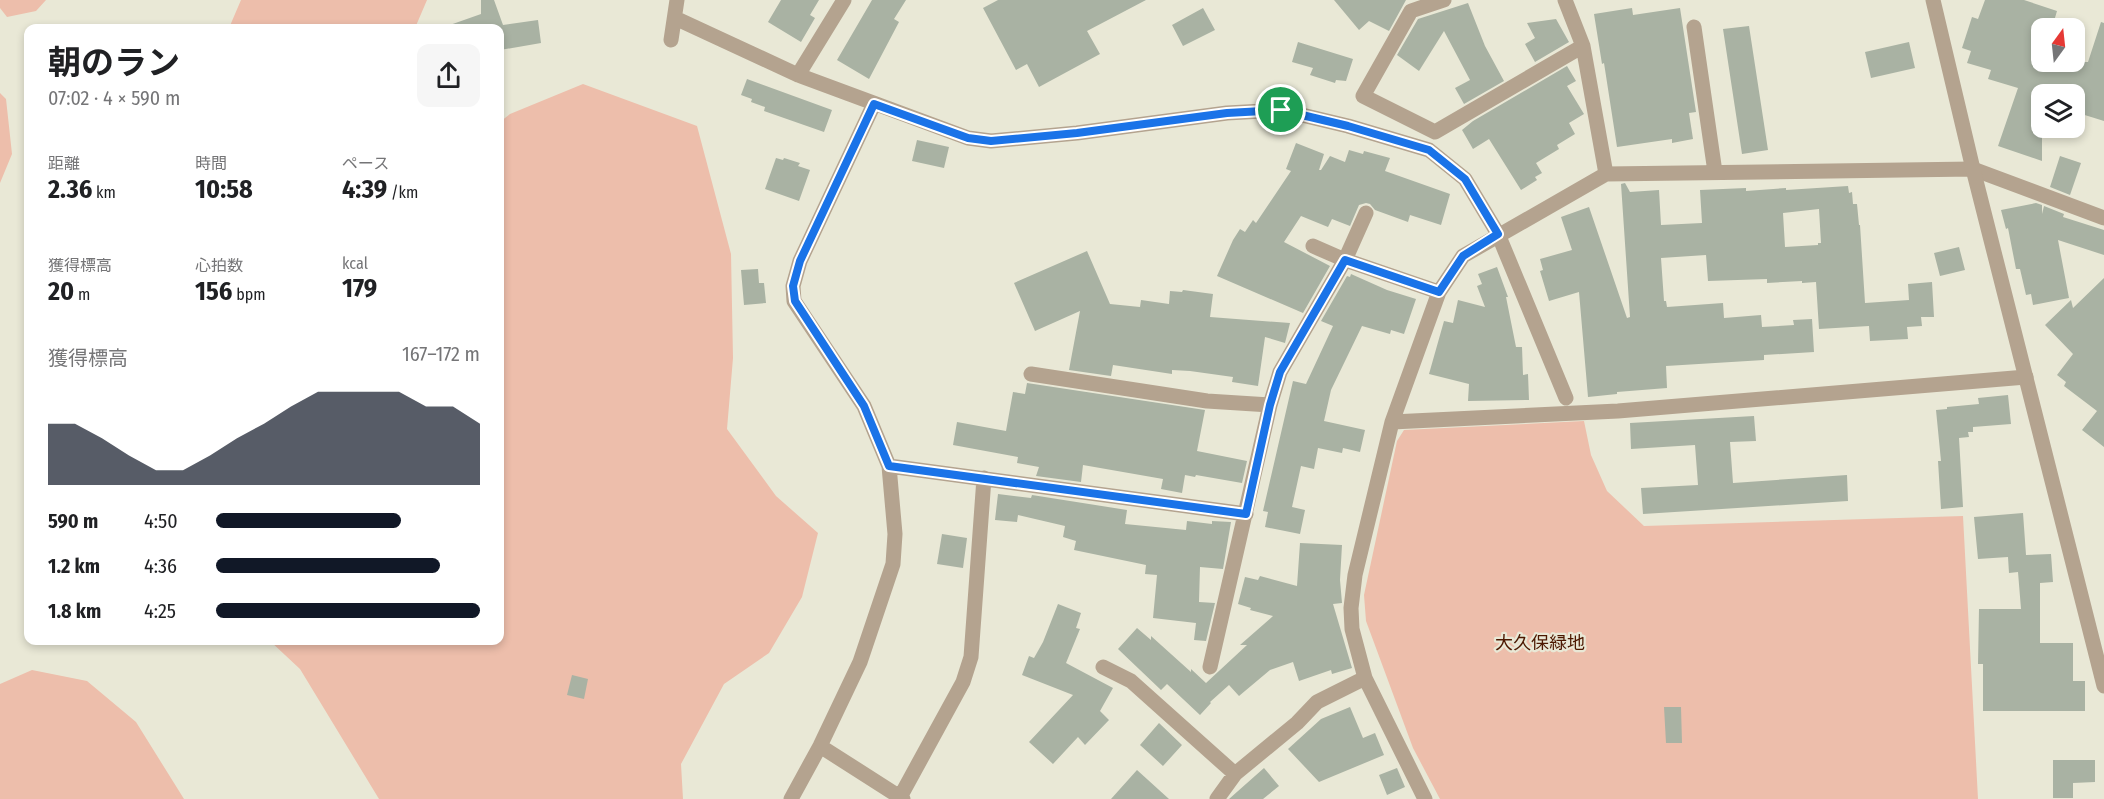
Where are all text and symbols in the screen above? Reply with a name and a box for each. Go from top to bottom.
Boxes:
north arrow [2031,18,2085,72]
map controls [2031,18,2085,138]
text: 朝のラン [48,43,180,83]
button: share [417,44,480,107]
pin [1255,84,1306,135]
button: layers [2031,84,2085,138]
text: 07:02 · 4 × 590 m [48,86,180,110]
icon: arrive [1264,93,1297,126]
text: 距離 [48,154,80,173]
text: 時間 [195,154,227,173]
text: ペース [342,154,389,173]
text: 2.36 [48,174,92,205]
text: 10:58 [195,174,253,205]
text: 4:39 [342,174,387,205]
text: km [92,183,116,202]
text: /km [387,183,418,202]
text: kcal [342,254,368,273]
text: 獲得標高 [48,256,112,275]
text: 心拍数 [195,256,243,275]
text: 179 [342,273,377,304]
text: 20 [48,276,74,307]
text: 156 [195,276,232,307]
text: m [74,285,90,304]
text: bpm [232,285,265,304]
text: 167–172 m [402,342,480,366]
text: 獲得標高 [48,346,128,370]
text: 590 m [48,509,98,533]
text: 4:50 [144,509,178,533]
text: 1.2 km [48,554,100,578]
text: 4:36 [144,554,177,578]
text: 1.8 km [48,599,101,623]
text: 4:25 [144,599,176,623]
park label: 大久保緑地 [1495,632,1585,654]

